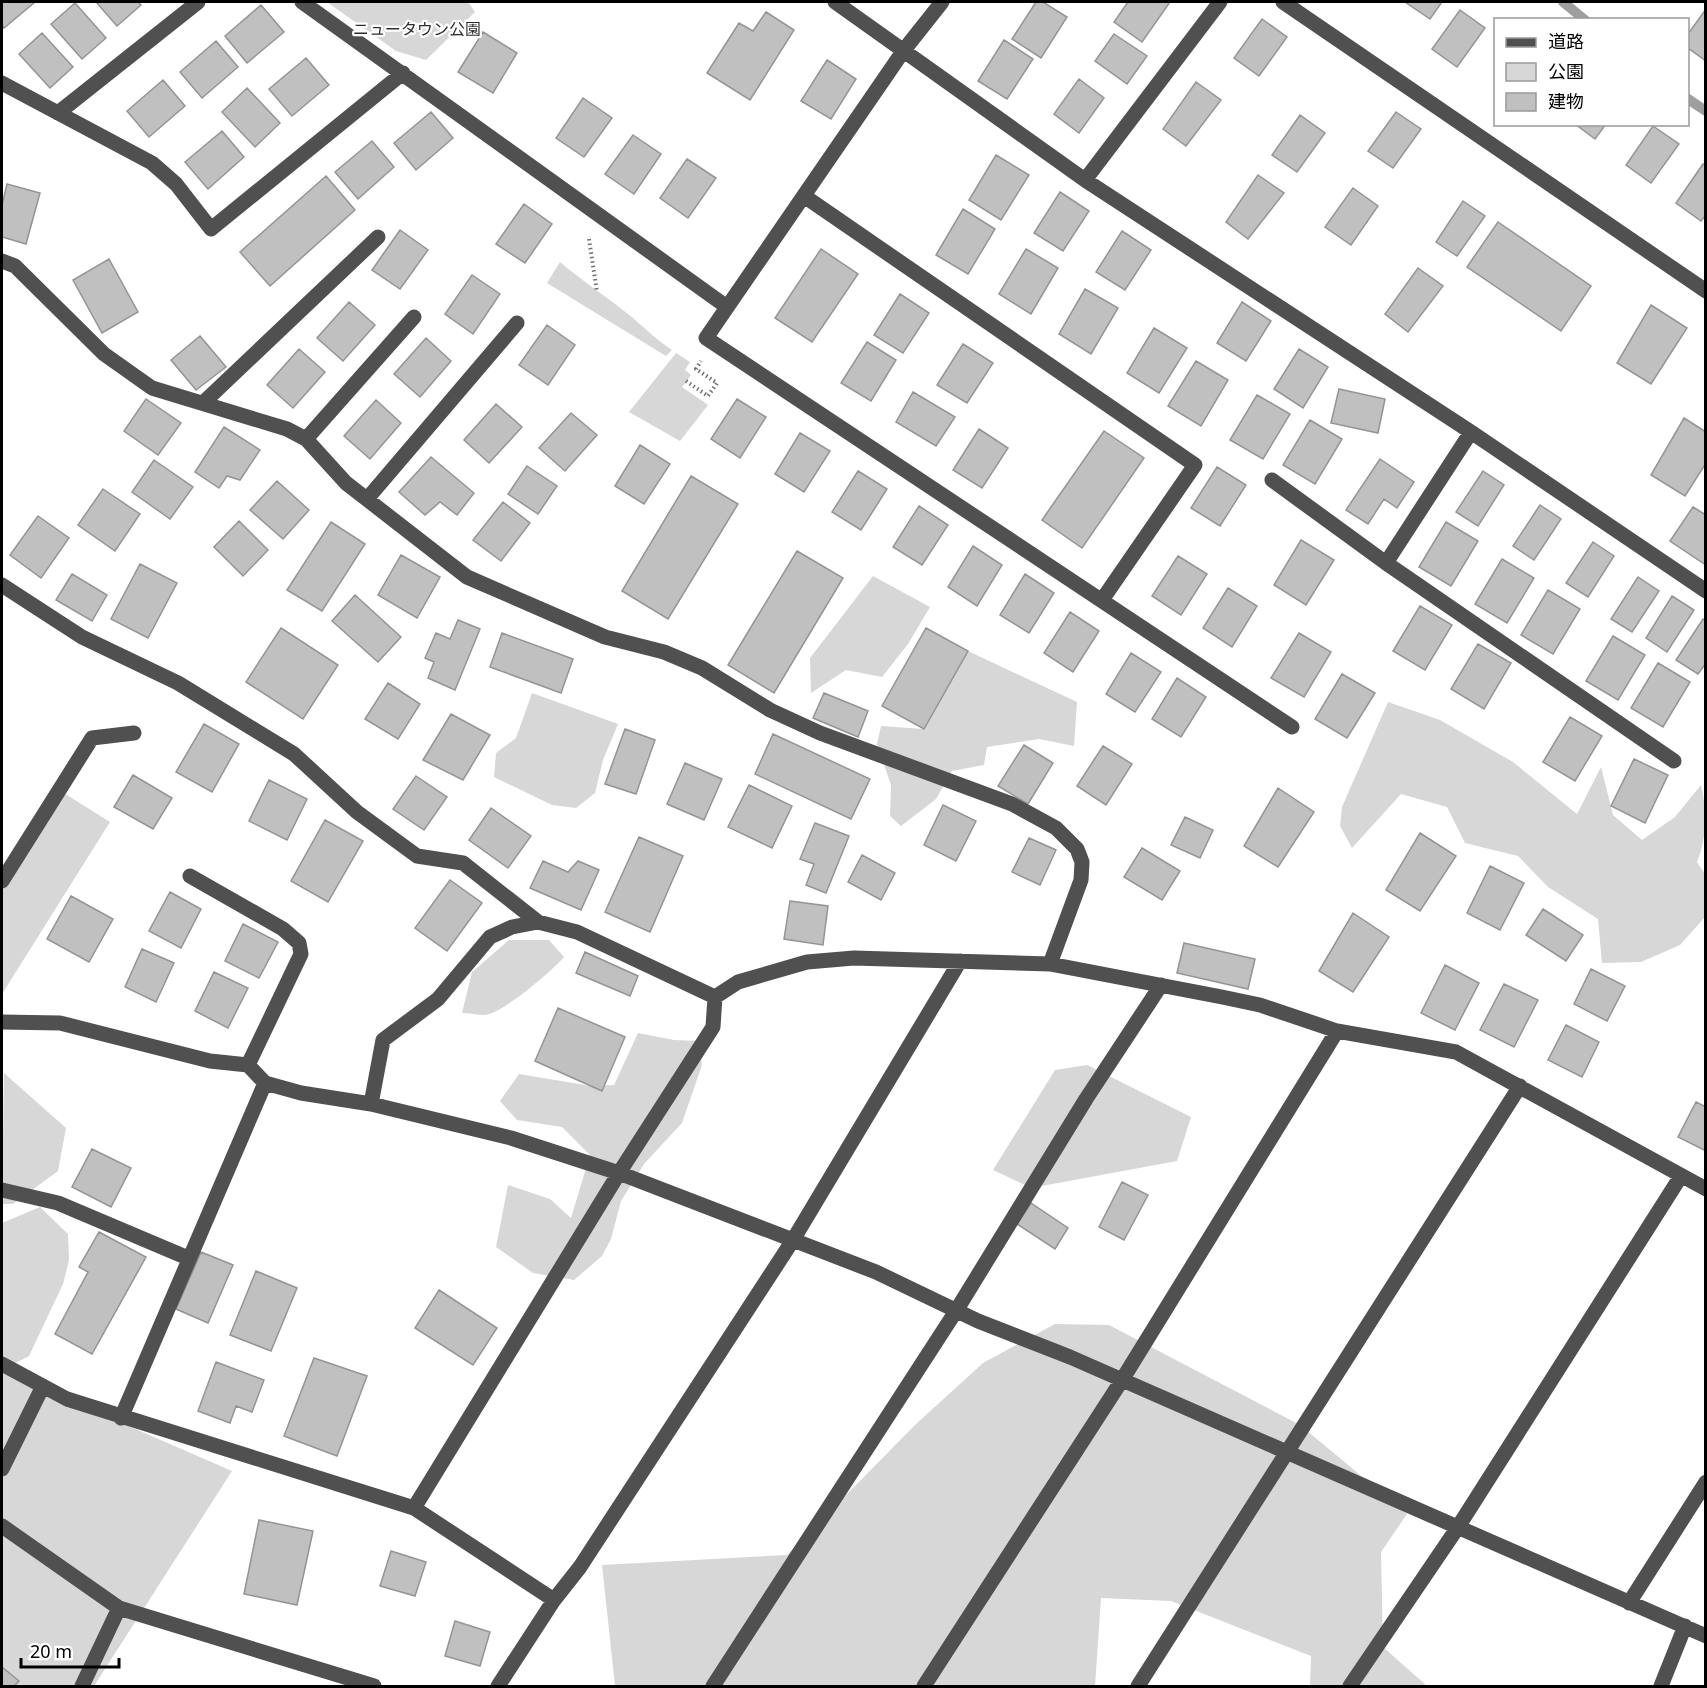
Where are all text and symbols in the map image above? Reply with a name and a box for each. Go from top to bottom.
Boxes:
park label: ニュータウン公園 [353,18,481,40]
legend [1494,18,1689,126]
text: 道路 [1548,29,1584,53]
text: 公園 [1548,59,1584,83]
text: 建物 [1548,89,1584,113]
scale bar [21,1631,118,1669]
text: 20 m [30,1639,72,1663]

